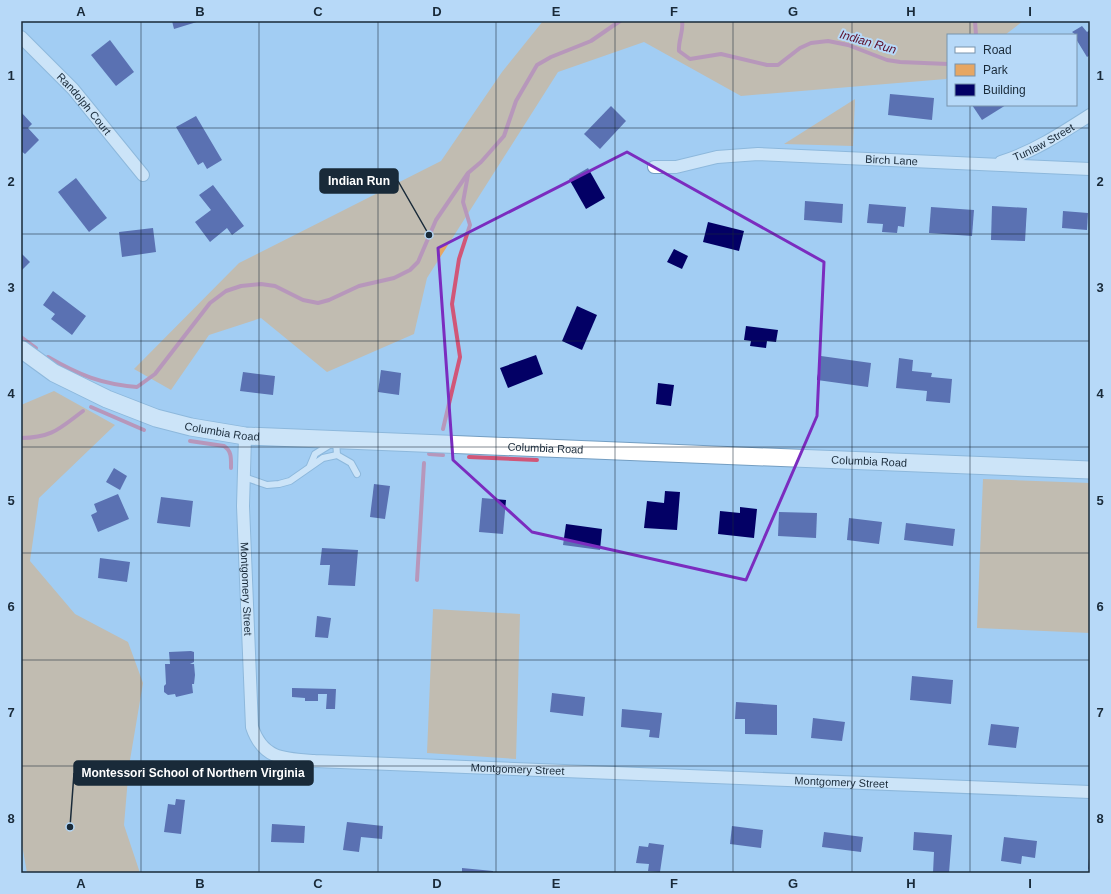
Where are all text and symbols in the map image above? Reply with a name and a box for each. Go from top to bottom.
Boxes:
text: A [76,4,86,19]
text: B [195,4,205,19]
text: C [313,4,323,19]
text: D [432,4,442,19]
text: E [552,4,561,19]
text: F [670,4,678,19]
text: G [788,4,798,19]
text: H [906,4,916,19]
text: I [1028,4,1032,19]
water label: Indian Run [838,27,898,57]
legend [947,34,1077,106]
text: Road [983,43,1012,57]
text: Park [983,63,1009,77]
text: 1 [7,68,15,83]
text: 1 [1096,68,1104,83]
street label: Randolph Court [55,71,114,137]
text: Building [983,83,1026,97]
street label: Tunlaw Street [1011,121,1076,163]
street label: Birch Lane [865,153,918,167]
callout: Indian Run [320,169,398,193]
text: 2 [7,174,15,189]
text: Indian Run [328,174,390,188]
text: 2 [1096,174,1104,189]
text: 3 [7,280,15,295]
text: 3 [1096,280,1104,295]
text: 4 [7,386,15,401]
text: 4 [1096,386,1104,401]
street label: Columbia Road [183,420,260,443]
street label: Columbia Road [507,441,584,456]
street label: Columbia Road [831,454,907,469]
text: 5 [7,493,15,508]
text: 5 [1096,493,1104,508]
street label: Montgomery Street [238,542,254,636]
text: 6 [7,599,15,614]
text: 6 [1096,599,1104,614]
text: 7 [7,705,15,720]
text: 7 [1096,705,1104,720]
callout: Montessori School of Northern Virginia [74,761,313,785]
street label: Montgomery Street [471,761,565,777]
text: Montessori School of Northern Virginia [81,766,305,780]
street label: Montgomery Street [794,774,888,790]
text: 8 [7,811,15,826]
text: 8 [1096,811,1104,826]
text: A [76,876,86,891]
text: B [195,876,205,891]
text: C [313,876,323,891]
text: D [432,876,442,891]
text: E [552,876,561,891]
text: F [670,876,678,891]
text: G [788,876,798,891]
text: H [906,876,916,891]
text: I [1028,876,1032,891]

